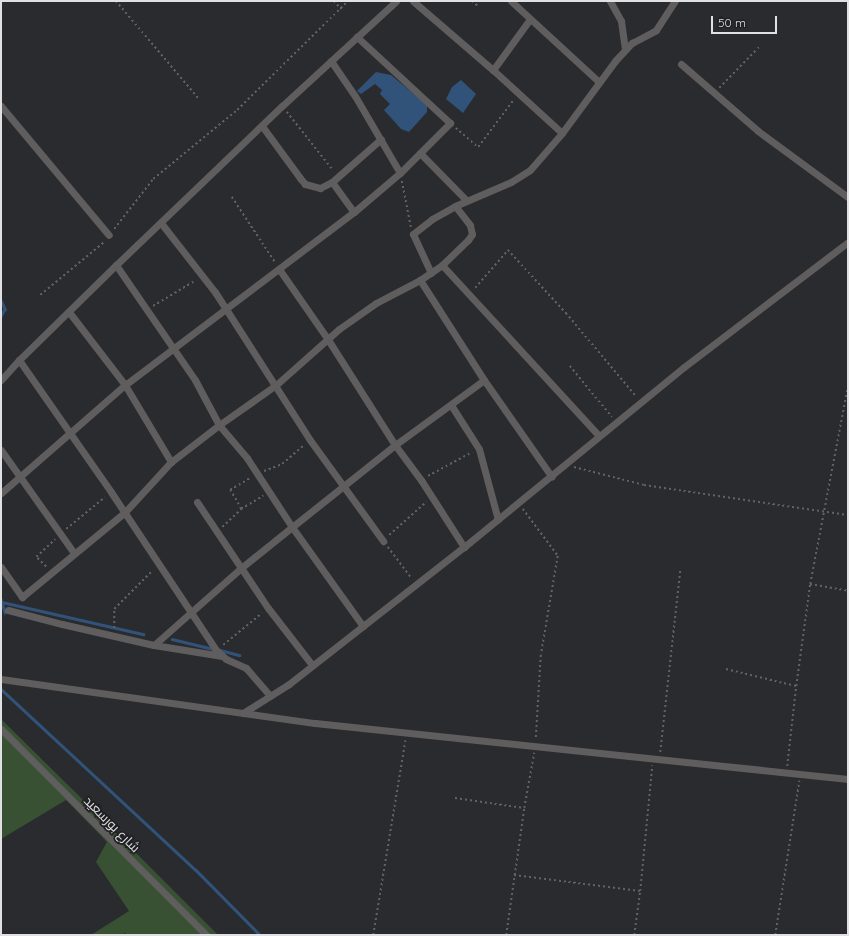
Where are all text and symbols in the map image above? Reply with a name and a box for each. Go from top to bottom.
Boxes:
scale bar [713,8,779,34]
text: 50 m [718,15,746,30]
street label: شارع بورسعيد [81,793,143,855]

